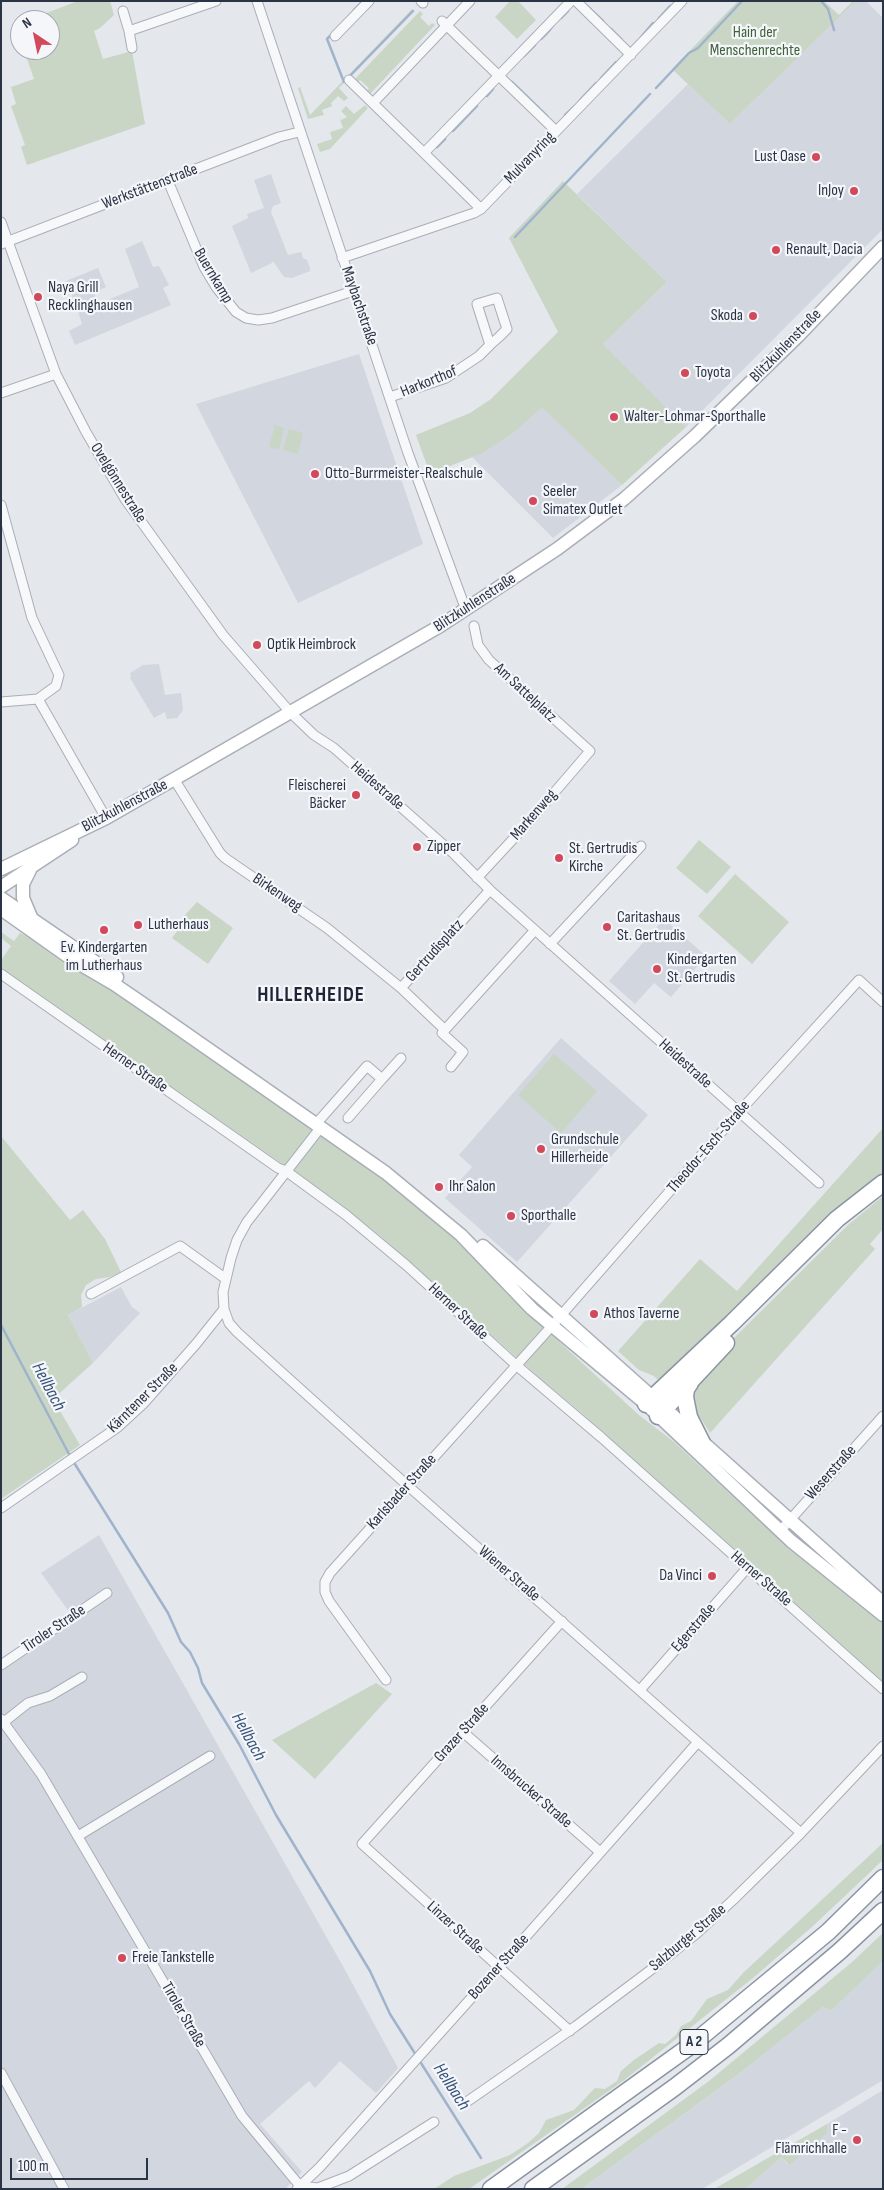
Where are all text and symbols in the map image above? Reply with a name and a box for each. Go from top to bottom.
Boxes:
north arrow [10,10,60,60]
text: N [19,14,35,32]
park label: Hain der Menschenrechte [710,23,800,61]
street label: Mulvanyring [500,128,560,188]
place label: Lust Oase [754,147,806,167]
marker: Lust Oase [810,151,822,163]
street label: Werkstättenstraße [99,160,201,214]
place label: InJoy [818,181,844,201]
marker: InJoy [848,185,860,197]
place label: Renault, Dacia [786,240,863,260]
marker: Renault, Dacia [770,244,782,256]
street label: Buernkamp [189,245,237,307]
street label: Maybachstraße [337,264,381,348]
place label: Naya Grill Recklinghausen [48,278,132,316]
marker: Naya Grill Recklinghausen [32,291,44,303]
street label: Blitzkuhlenstraße [746,305,826,387]
place label: Skoda [711,306,743,326]
marker: Skoda [747,310,759,322]
street label: Harkorthof [398,362,460,402]
place label: Toyota [695,363,731,383]
marker: Toyota [679,367,691,379]
place label: Walter-Lohmar-Sporthalle [624,407,766,427]
marker: Walter-Lohmar-Sporthalle [608,411,620,423]
street label: Ovelgönnestraße [86,439,150,527]
place label: Otto-Burrmeister-Realschule [325,464,483,484]
marker: Otto-Burrmeister-Realschule [309,468,321,480]
place label: Seeler Simatex Outlet [543,482,623,520]
marker: Seeler Simatex Outlet [527,495,539,507]
street label: Blitzkuhlenstraße [430,569,520,637]
place label: Optik Heimbrock [267,635,356,655]
marker: Optik Heimbrock [251,639,263,651]
street label: Am Sattelplatz [490,659,560,727]
street label: Heidestraße [346,757,408,815]
street label: Blitzkuhlenstraße [79,775,171,837]
place label: Fleischerei Bäcker [288,776,346,814]
street label: Markenweg [507,786,561,844]
marker: Fleischerei Bäcker [350,789,362,801]
place label: Zipper [427,837,461,857]
place label: St. Gertrudis Kirche [569,839,637,877]
marker: Zipper [411,841,423,853]
marker: St. Gertrudis Kirche [553,852,565,864]
street label: Birkenweg [249,870,305,916]
place label: Caritashaus St. Gertrudis [617,908,685,946]
place label: Lutherhaus [148,915,209,935]
street label: Gertrudisplatz [402,916,468,986]
marker: Lutherhaus [132,919,144,931]
marker: Caritashaus St. Gertrudis [601,921,613,933]
marker: Ev. Kindergarten im Lutherhaus [98,924,110,936]
place label: Ev. Kindergarten im Lutherhaus [61,938,147,976]
place label: Kindergarten St. Gertrudis [667,950,737,988]
marker: Kindergarten St. Gertrudis [651,963,663,975]
district label: HILLERHEIDE [256,983,366,1009]
street label: Heidestraße [654,1035,716,1093]
street label: Herner Straße [99,1039,171,1097]
street label: Theodor-Esch-Straße [663,1097,755,1197]
place label: Grundschule Hillerheide [551,1130,619,1168]
marker: Grundschule Hillerheide [535,1143,547,1155]
place label: Ihr Salon [449,1177,496,1197]
marker: Ihr Salon [433,1181,445,1193]
place label: Sporthalle [521,1206,576,1226]
marker: Sporthalle [505,1210,517,1222]
street label: Herner Straße [424,1279,492,1345]
place label: Athos Taverne [604,1304,679,1324]
marker: Athos Taverne [588,1308,600,1320]
water label: Hellbach [26,1359,70,1415]
street label: Kärntener Straße [104,1359,182,1437]
street label: Weserstraße [801,1442,861,1504]
street label: Karlsbader Straße [363,1450,441,1534]
street label: Wiener Straße [474,1542,544,1606]
street label: Herner Straße [726,1547,796,1611]
place label: Da Vinci [659,1566,702,1586]
marker: Da Vinci [706,1570,718,1582]
street label: Egerstraße [668,1600,720,1656]
street label: Tiroler Straße [19,1601,89,1657]
street label: Grazer Straße [430,1699,494,1767]
water label: Hellbach [226,1709,270,1765]
street label: Innsbrucker Straße [486,1751,576,1833]
street label: Linzer Straße [422,1897,488,1959]
street label: Salzburger Straße [646,1900,730,1976]
street label: Bozener Straße [465,1930,533,2004]
place label: Freie Tankstelle [132,1948,214,1968]
marker: Freie Tankstelle [116,1952,128,1964]
street label: Tiroler Straße [157,1979,209,2051]
road number: A 2 [680,2030,708,2054]
water label: Hellbach [428,2059,474,2115]
place label: F - Flämrichhalle [775,2121,847,2159]
marker: F - Flämrichhalle [851,2134,863,2146]
scale bar [12,2148,150,2180]
text: 100 m [18,2157,49,2176]

